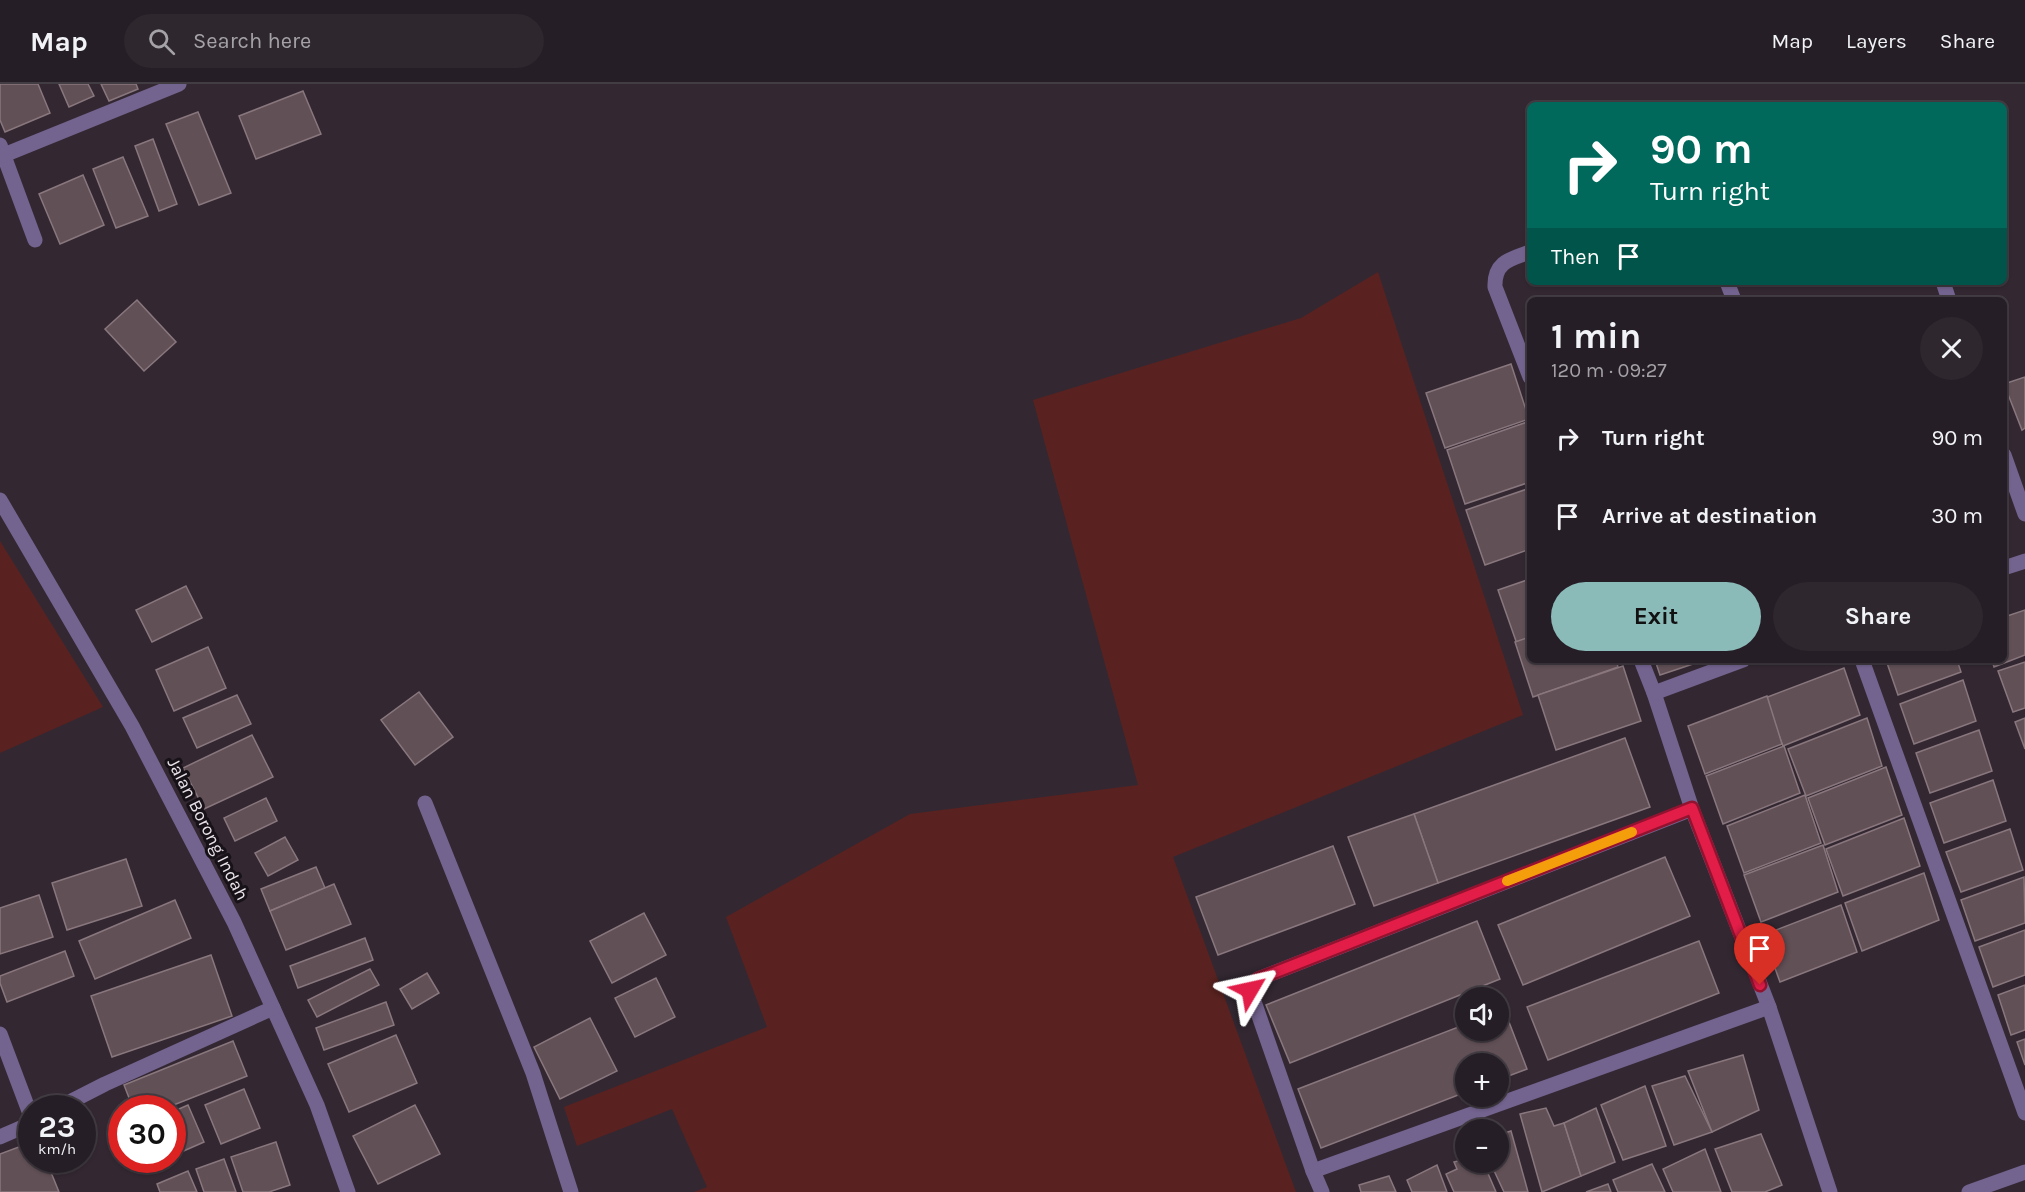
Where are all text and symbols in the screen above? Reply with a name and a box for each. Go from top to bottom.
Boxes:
search box [124,14,544,68]
text: Map [30,25,88,58]
icon: search [145,25,178,58]
text: Search here [193,28,311,54]
text: Map [1771,29,1813,53]
text: Layers [1846,29,1907,53]
text: Share [1940,29,1995,53]
text: 90 m [1650,124,1753,174]
icon: right [1551,126,1629,204]
text: Turn right [1650,175,1770,207]
icon: arrive [1612,240,1645,273]
text: Then [1551,244,1600,270]
text: 1 min [1551,315,1641,357]
button: close [1920,317,1983,380]
text: 120 m · 09:27 [1551,359,1667,382]
icon: right [1551,422,1584,455]
text: Turn right [1602,425,1705,451]
text: 90 m [1931,425,1983,451]
icon: arrive [1551,500,1584,533]
text: Arrive at destination [1602,503,1817,529]
text: 30 m [1931,503,1983,529]
button: Exit [1551,582,1761,651]
button: Share [1773,582,1983,651]
street label: Jalan Borong Indah [162,754,254,904]
pin [1734,923,1785,985]
icon: arrive [1743,932,1776,965]
position arrow [1218,958,1282,1022]
map controls [1455,987,1509,1173]
button: sound [1455,987,1509,1041]
button: + [1455,1053,1509,1107]
speed limit sign: 30 [108,1095,186,1173]
text: 23 [39,1109,75,1145]
button: − [1455,1119,1509,1173]
text: km/h [38,1140,76,1158]

